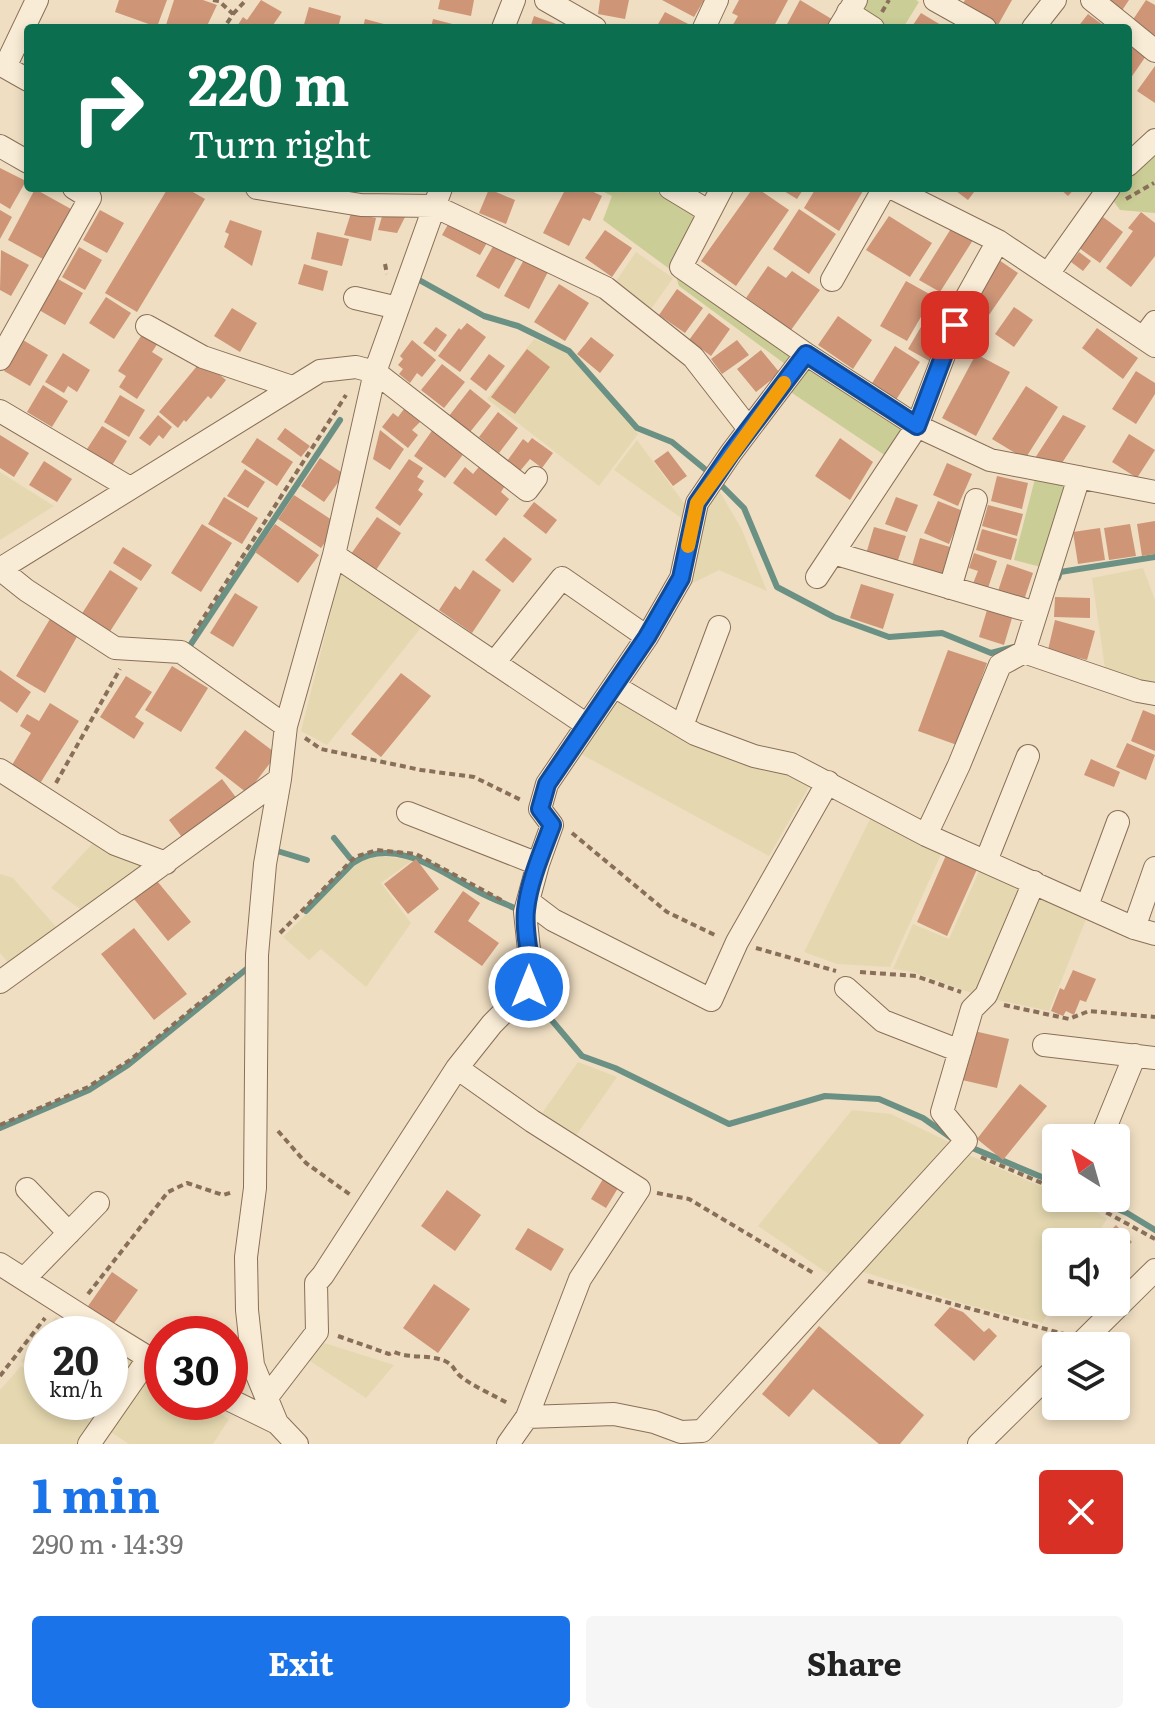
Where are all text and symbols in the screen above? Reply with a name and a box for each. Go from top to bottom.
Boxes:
text: 220 m [188,40,350,123]
icon: right [56,56,160,160]
text: Turn right [188,116,371,169]
pin [921,291,989,359]
icon: arrive [933,303,977,347]
position arrow [487,945,571,1029]
north arrow [1042,1124,1130,1212]
map controls [1042,1124,1130,1420]
button: sound [1042,1228,1130,1316]
speed limit sign: 30 [144,1316,248,1420]
text: 20 [53,1328,99,1387]
button: layers [1042,1332,1130,1420]
text: km/h [49,1373,103,1403]
text: 1 min [32,1457,160,1528]
button: close [1039,1470,1123,1554]
text: 290 m · 14:39 [32,1523,183,1562]
button: Exit [32,1616,570,1708]
button: Share [586,1616,1123,1708]

